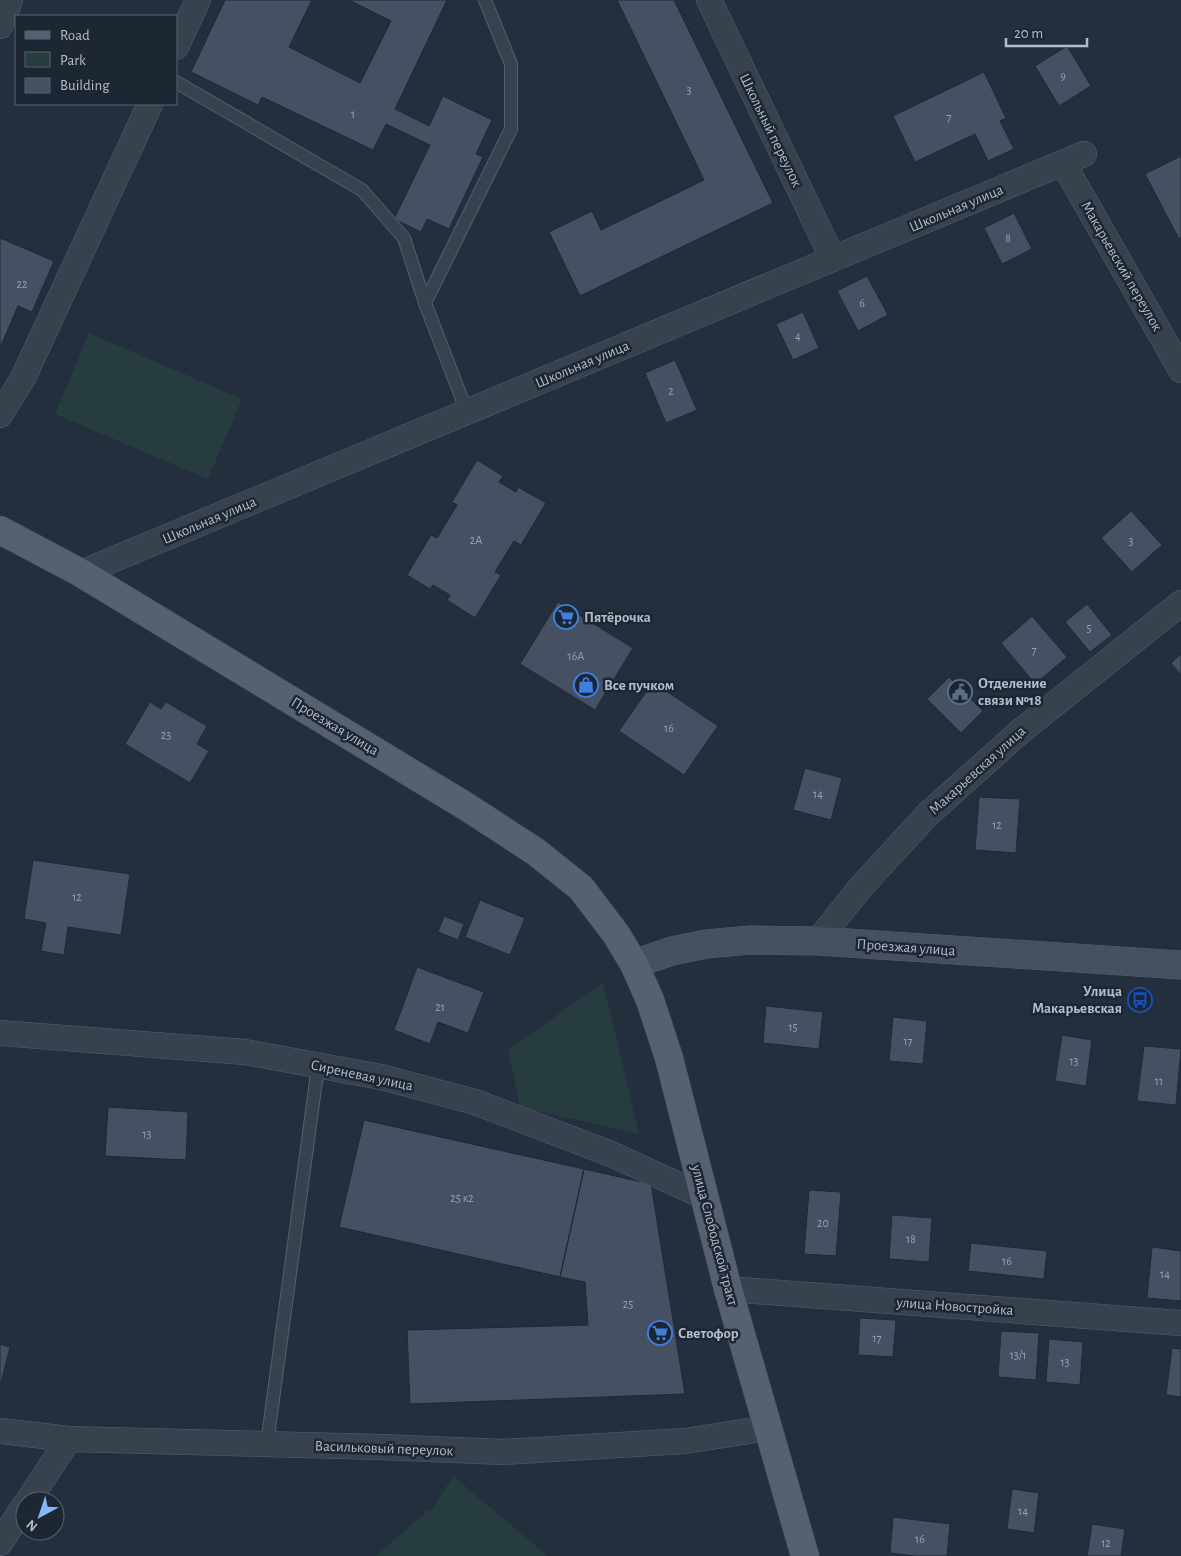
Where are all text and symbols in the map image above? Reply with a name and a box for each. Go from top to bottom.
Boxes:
legend [15,15,178,105]
scale bar [1006,15,1087,47]
text: 20 m [1014,26,1043,41]
text: Road [60,28,90,43]
text: Park [60,53,86,68]
house number: 9 [1060,70,1066,82]
street label: Школьный переулок [737,71,805,189]
text: Building [60,78,110,93]
house number: 3 [687,84,692,96]
house number: 1 [351,108,355,120]
house number: 7 [946,111,952,123]
street label: Школьная улица [907,182,1006,235]
street label: Макарьевский переулок [1078,199,1165,334]
house number: 8 [1005,232,1011,244]
house number: 22 [17,278,28,290]
house number: 6 [859,297,865,309]
house number: 4 [795,330,801,342]
street label: Школьная улица [533,338,632,391]
house number: 2 [668,385,674,397]
street label: Школьная улица [160,494,259,547]
house number: 2А [470,534,482,546]
house number: 3 [1129,535,1134,547]
supermarket icon: Пятёрочка [553,604,579,630]
place label: Пятёрочка [584,610,651,625]
house number: 5 [1086,622,1092,634]
house number: 7 [1031,644,1037,656]
house number: 16А [568,650,584,662]
shop icon: Все пучком [573,672,599,698]
place label: Отделение связи №18 [978,676,1047,708]
place label: Все пучком [604,678,674,693]
public building icon: Отделение связи №18 [947,679,973,705]
street label: Проезжая улица [288,695,381,758]
house number: 16 [664,722,674,734]
street label: Макарьевская улица [926,723,1029,818]
house number: 23 [161,729,171,741]
house number: 14 [813,788,823,800]
house number: 12 [992,819,1002,831]
house number: 12 [72,891,82,903]
street label: Проезжая улица [856,937,956,958]
place label: Улица Макарьевская [1032,984,1122,1016]
bus stop icon: Улица Макарьевская [1127,987,1153,1013]
house number: 21 [435,1001,445,1013]
house number: 15 [788,1021,798,1033]
house number: 17 [903,1035,913,1047]
house number: 13 [1069,1055,1079,1067]
street label: Сиреневая улица [309,1057,415,1094]
house number: 11 [1155,1075,1163,1087]
house number: 13 [142,1128,152,1140]
street label: улица Слободской тракт [688,1162,741,1308]
house number: 25 к2 [450,1192,474,1204]
house number: 20 [817,1217,829,1229]
house number: 18 [906,1233,916,1245]
house number: 16 [1002,1255,1012,1267]
house number: 14 [1160,1268,1170,1280]
street label: улица Новостройка [895,1295,1014,1318]
house number: 25 [623,1298,633,1310]
supermarket icon: Светофор [647,1320,673,1346]
place label: Светофор [678,1326,739,1341]
house number: 17 [872,1332,882,1344]
house number: 13/1 [1010,1349,1026,1361]
house number: 13 [1060,1356,1070,1368]
street label: Васильковый переулок [314,1439,454,1458]
north arrow [15,1491,65,1541]
house number: 14 [1018,1505,1028,1517]
text: N [24,1517,41,1534]
house number: 16 [915,1533,925,1545]
house number: 12 [1101,1537,1111,1549]

